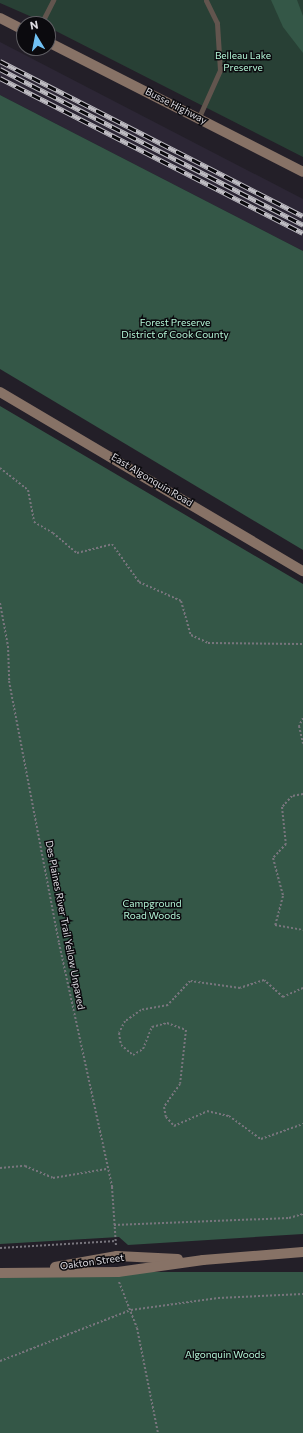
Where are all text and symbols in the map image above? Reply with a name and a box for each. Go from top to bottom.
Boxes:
north arrow [16,16,56,56]
text: N [29,18,39,32]
park label: Belleau Lake Preserve [215,49,271,72]
street label: Busse Highway [143,85,209,127]
park label: Forest Preserve District of Cook County [121,316,229,340]
street label: East Algonquin Road [109,451,195,509]
street label: Des Plaines River Trail Yellow Unpaved [43,839,87,1011]
park label: Campground Road Woods [122,897,182,920]
street label: Oakton Street [59,1252,125,1272]
park label: Algonquin Woods [185,1349,265,1361]

